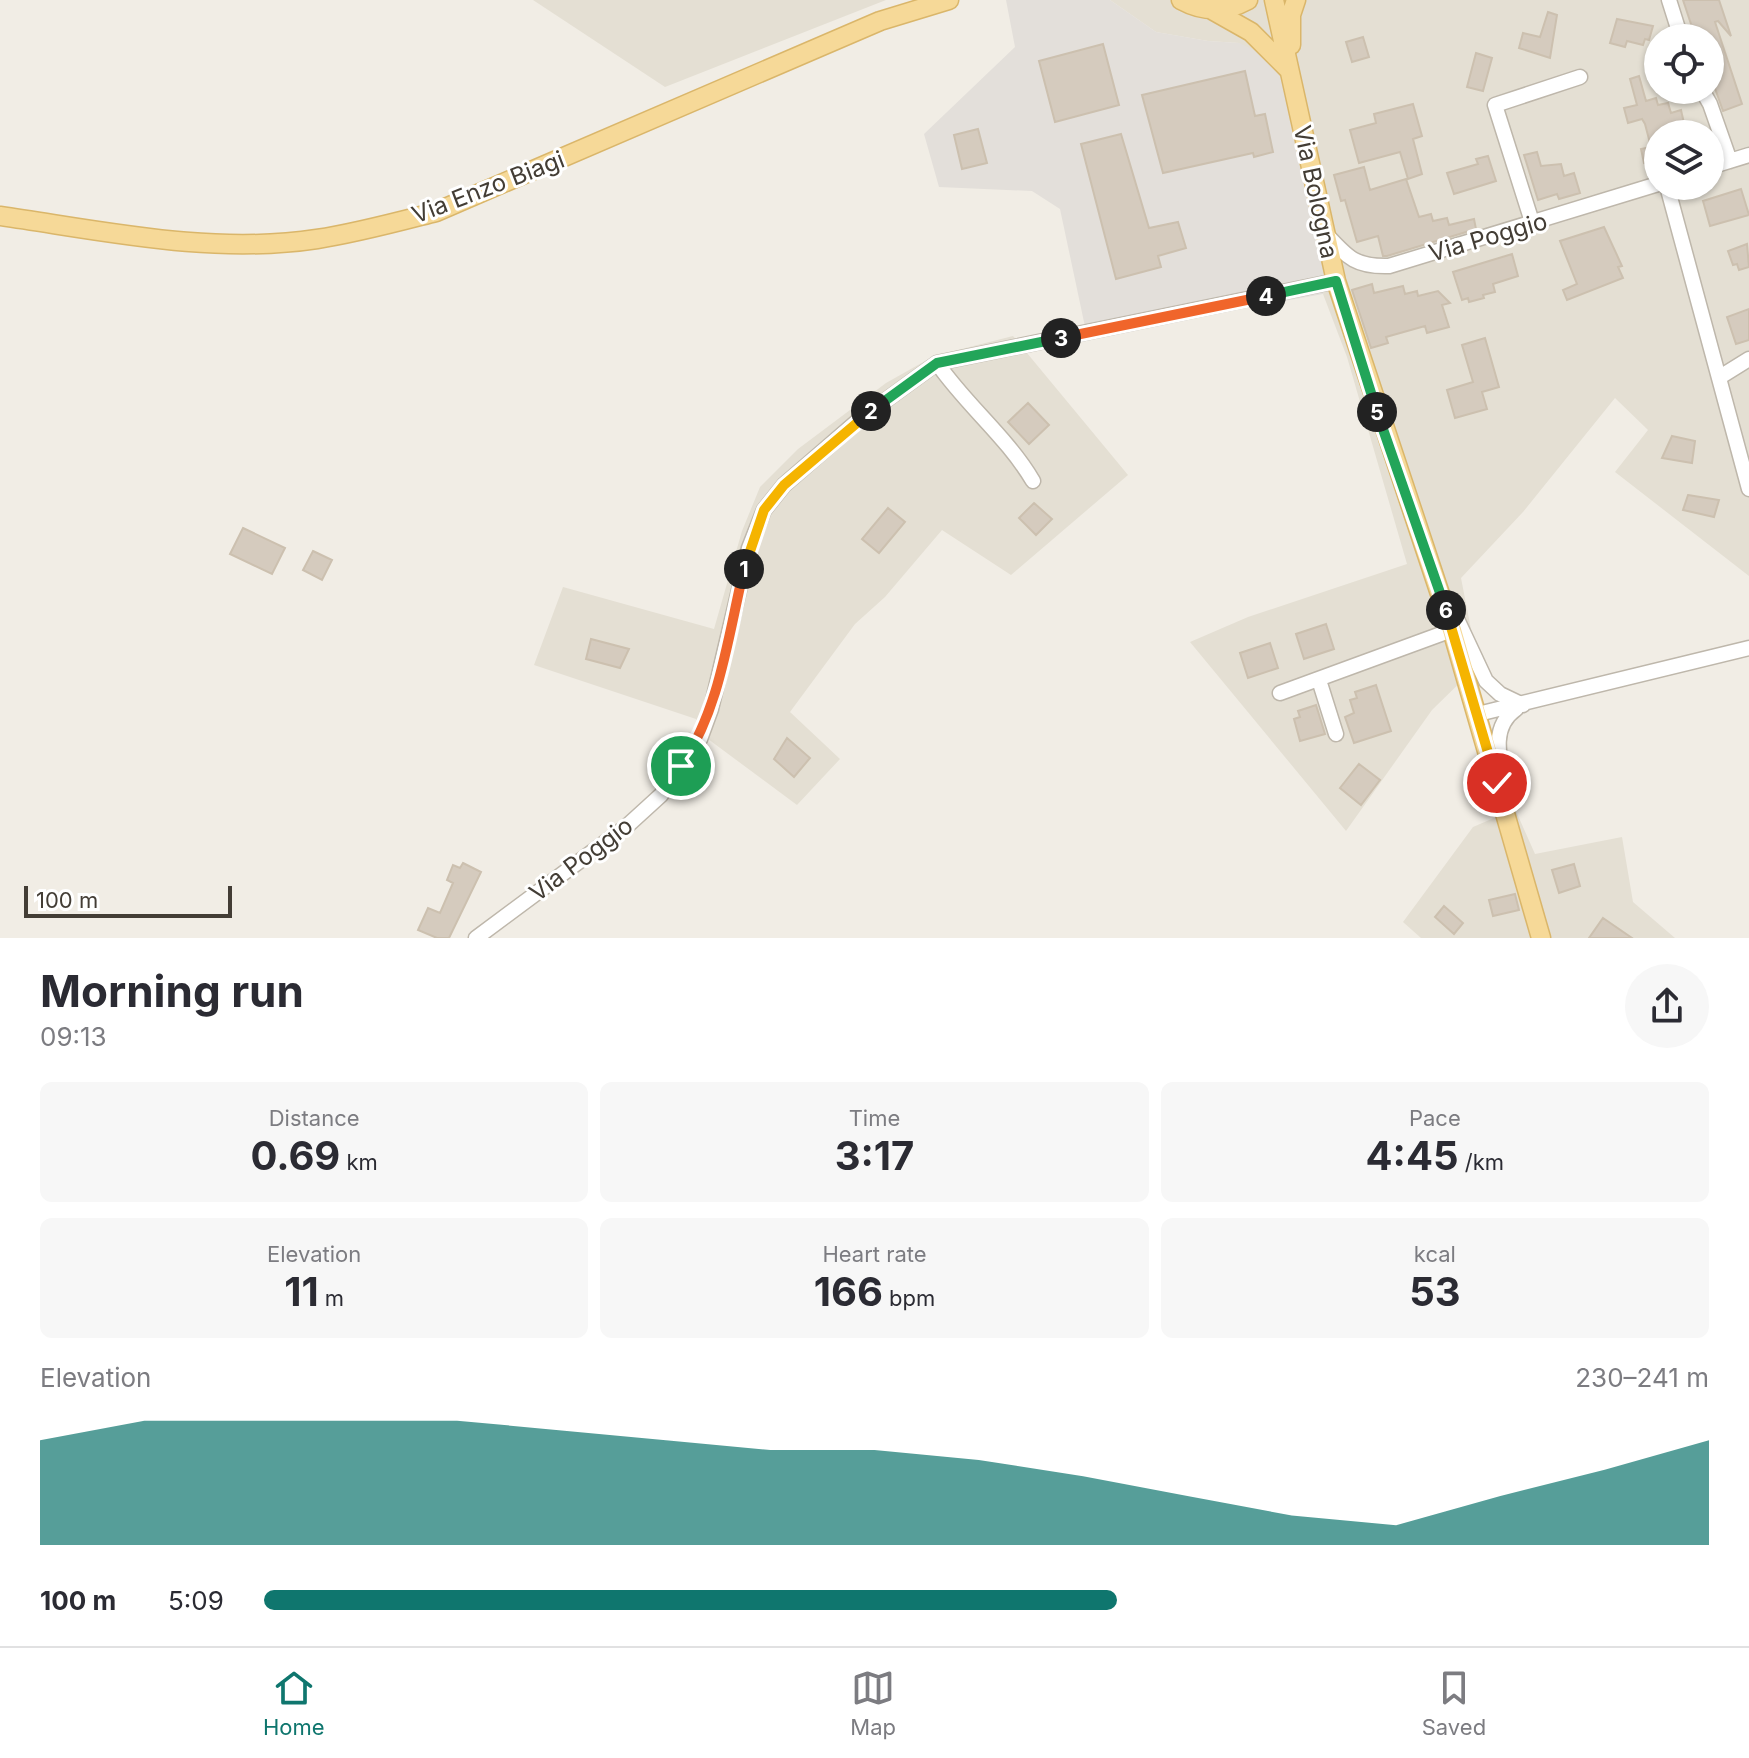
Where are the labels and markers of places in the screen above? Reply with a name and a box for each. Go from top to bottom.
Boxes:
pin: 4 [1246,276,1286,316]
pin: 3 [1041,318,1081,358]
pin: 2 [851,391,891,431]
pin: 5 [1357,392,1397,432]
pin: 1 [724,549,764,589]
pin: 6 [1426,590,1466,630]
pin [647,732,715,800]
pin [1463,749,1531,817]

